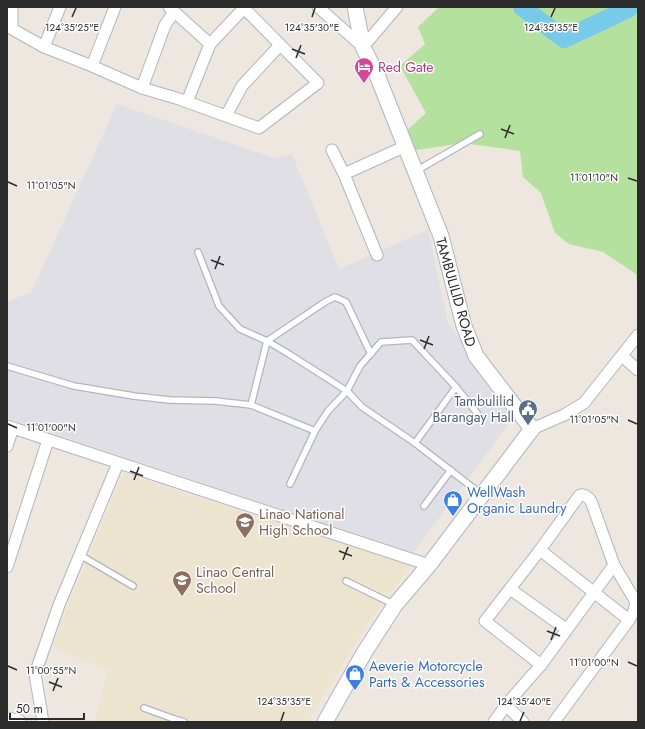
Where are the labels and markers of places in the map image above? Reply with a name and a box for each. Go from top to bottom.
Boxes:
hotel icon: Red Gate [353,56,375,84]
place label: Red Gate [378,57,433,77]
place label: Tambulilid Barangay Hall [432,391,514,427]
public building icon: Tambulilid Barangay Hall [517,398,539,426]
place label: WellWash Organic Laundry [467,482,567,518]
shop icon: WellWash Organic Laundry [442,489,464,517]
place label: Linao National High School [259,504,344,540]
school or university icon: Linao National High School [234,511,256,539]
place label: Linao Central School [196,562,274,598]
school or university icon: Linao Central School [171,569,193,597]
place label: Aeverie Motorcycle Parts & Accessories [369,656,485,692]
shop icon: Aeverie Motorcycle Parts & Accessories [344,663,366,691]

